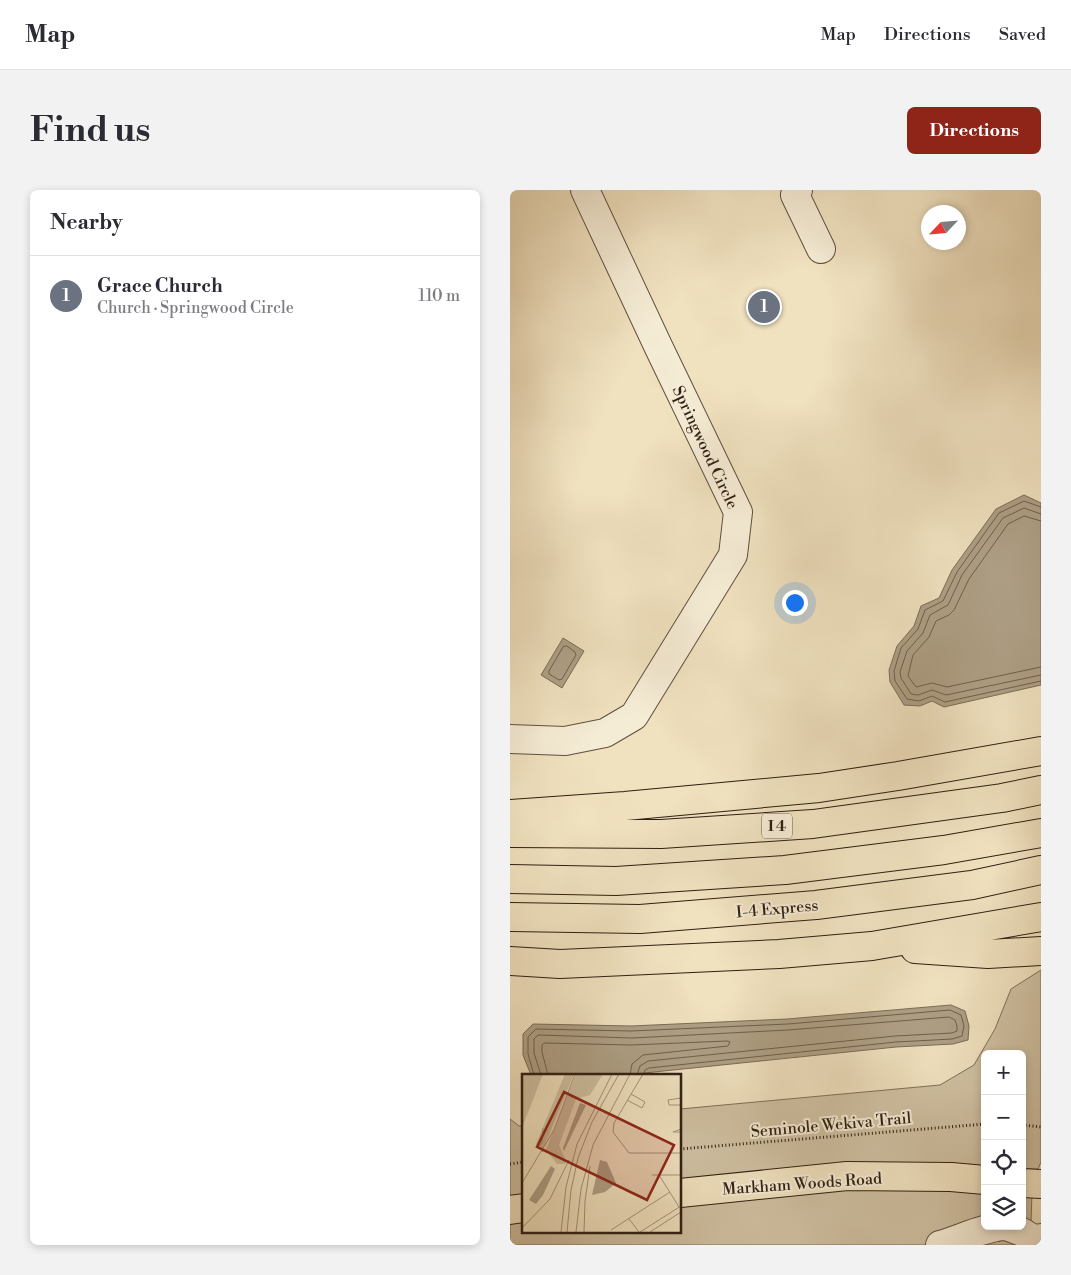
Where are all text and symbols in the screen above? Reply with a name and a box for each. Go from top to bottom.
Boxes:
text: Map [25,20,75,50]
text: Map [820,23,856,46]
text: Directions [884,23,971,46]
text: Saved [999,23,1046,46]
button: Directions [907,107,1041,154]
text: Find us [30,109,150,152]
north arrow [921,205,966,250]
text: Nearby [50,210,123,236]
text: Grace Church [97,274,223,298]
text: 1 [62,286,70,306]
text: 110 m [418,286,460,306]
pin: 1 [748,288,780,326]
text: Church · Springwood Circle [97,298,294,318]
street label: Springwood Circle [668,383,742,512]
your location [782,590,808,616]
road number: I 4 [762,814,792,838]
street label: I-4 Express [735,895,819,923]
map controls [981,1050,1026,1230]
button: + [981,1050,1026,1095]
inset map [522,1074,681,1232]
button: − [981,1095,1026,1140]
street label: Seminole Wekiva Trail [750,1108,913,1142]
button: locate [981,1140,1026,1185]
street label: Markham Woods Road [721,1168,883,1200]
button: layers [981,1185,1026,1230]

